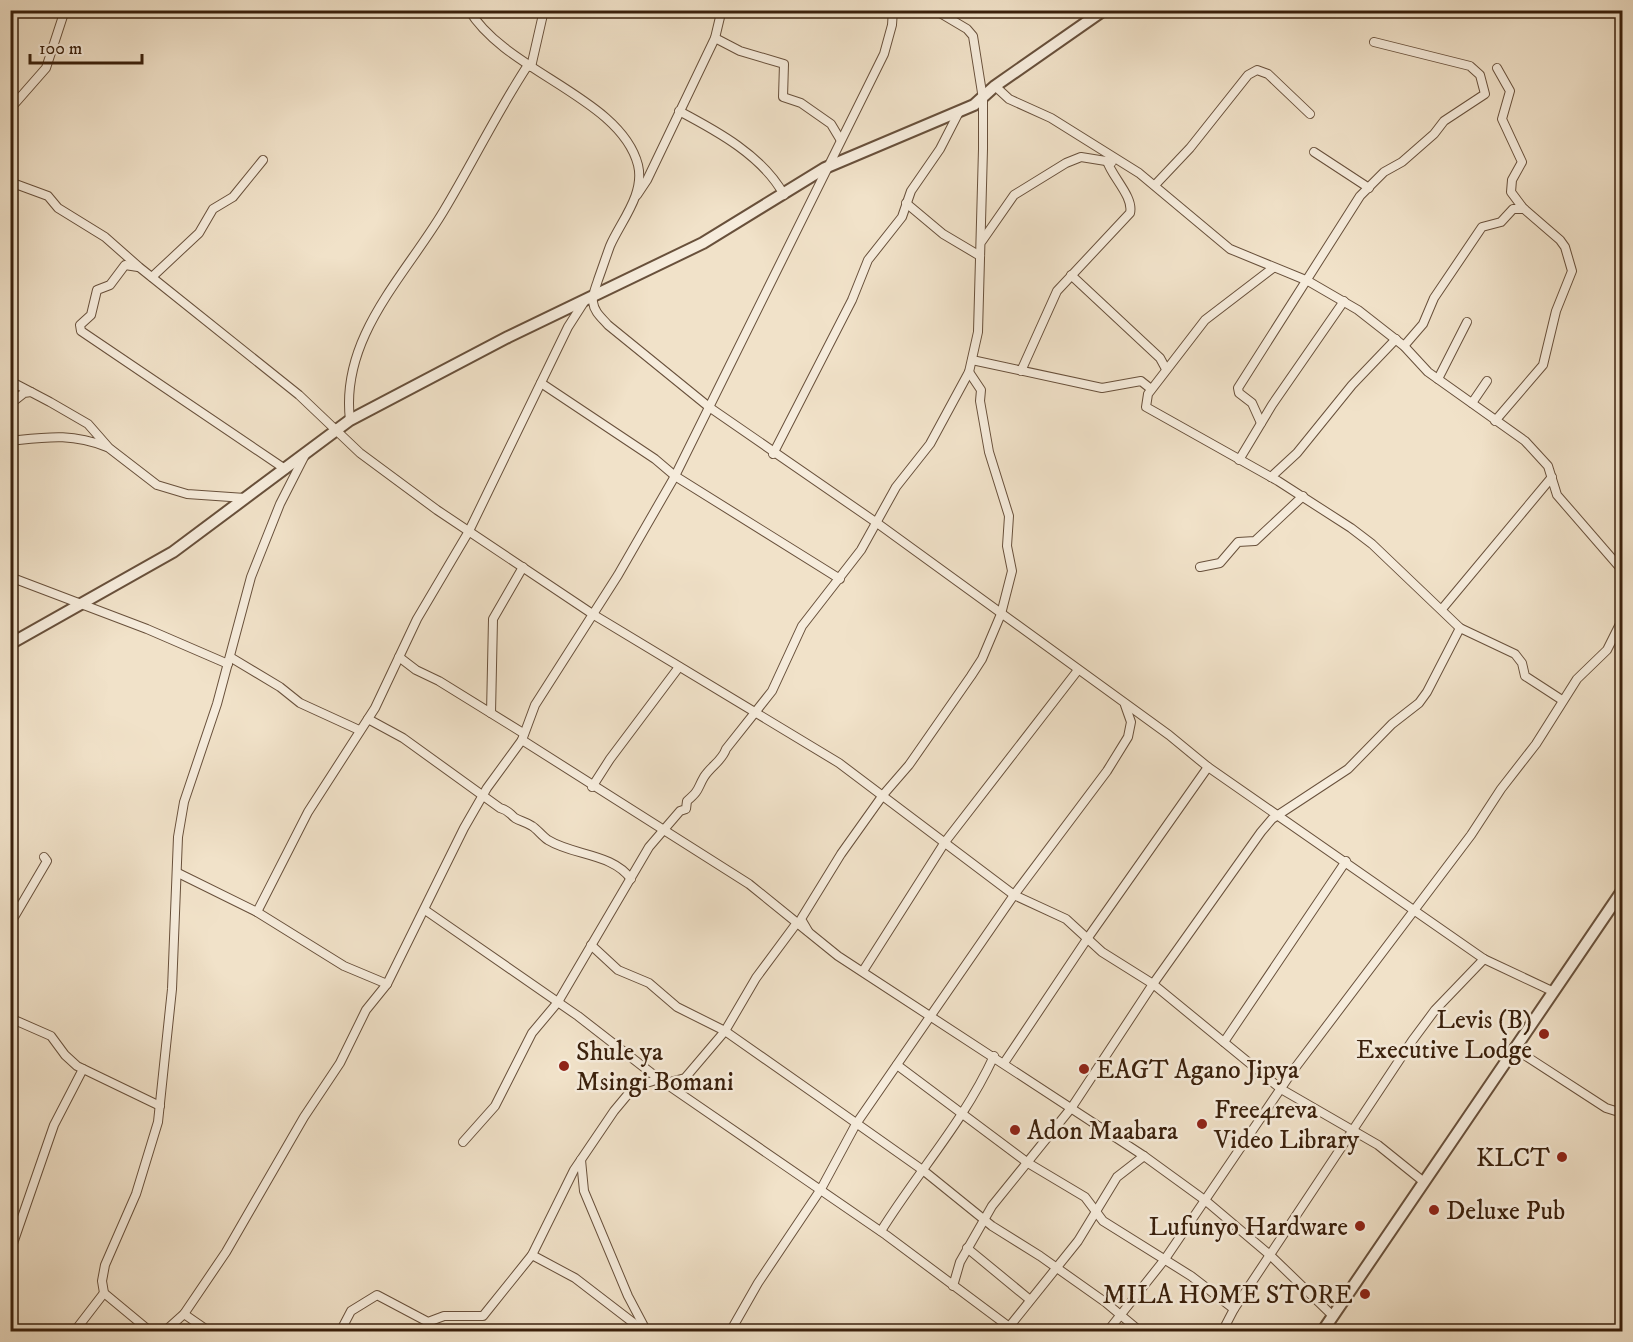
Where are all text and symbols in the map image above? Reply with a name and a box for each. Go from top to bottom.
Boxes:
scale bar [30,27,142,65]
text: 100 m [39,38,82,60]
place label: Levis (B) Executive Lodge [1356,1004,1532,1067]
marker: Levis (B) Executive Lodge [1537,1027,1551,1041]
place label: Shule ya Msingi Bomani [576,1036,734,1099]
place label: EAGT Agano Jipya [1096,1054,1299,1087]
marker: Shule ya Msingi Bomani [557,1059,571,1073]
marker: EAGT Agano Jipya [1077,1062,1091,1076]
place label: Free4reva Video Library [1213,1094,1360,1157]
place label: Adon Maabara [1027,1115,1178,1148]
marker: Free4reva Video Library [1195,1117,1209,1131]
marker: Adon Maabara [1008,1123,1022,1137]
place label: KLCT [1476,1142,1550,1175]
marker: KLCT [1555,1150,1569,1164]
place label: Deluxe Pub [1446,1195,1565,1228]
marker: Deluxe Pub [1427,1203,1441,1217]
place label: Lufunyo Hardware [1149,1211,1348,1244]
marker: Lufunyo Hardware [1353,1219,1367,1233]
place label: MILA HOME STORE [1103,1279,1353,1312]
marker: MILA HOME STORE [1358,1287,1372,1301]

